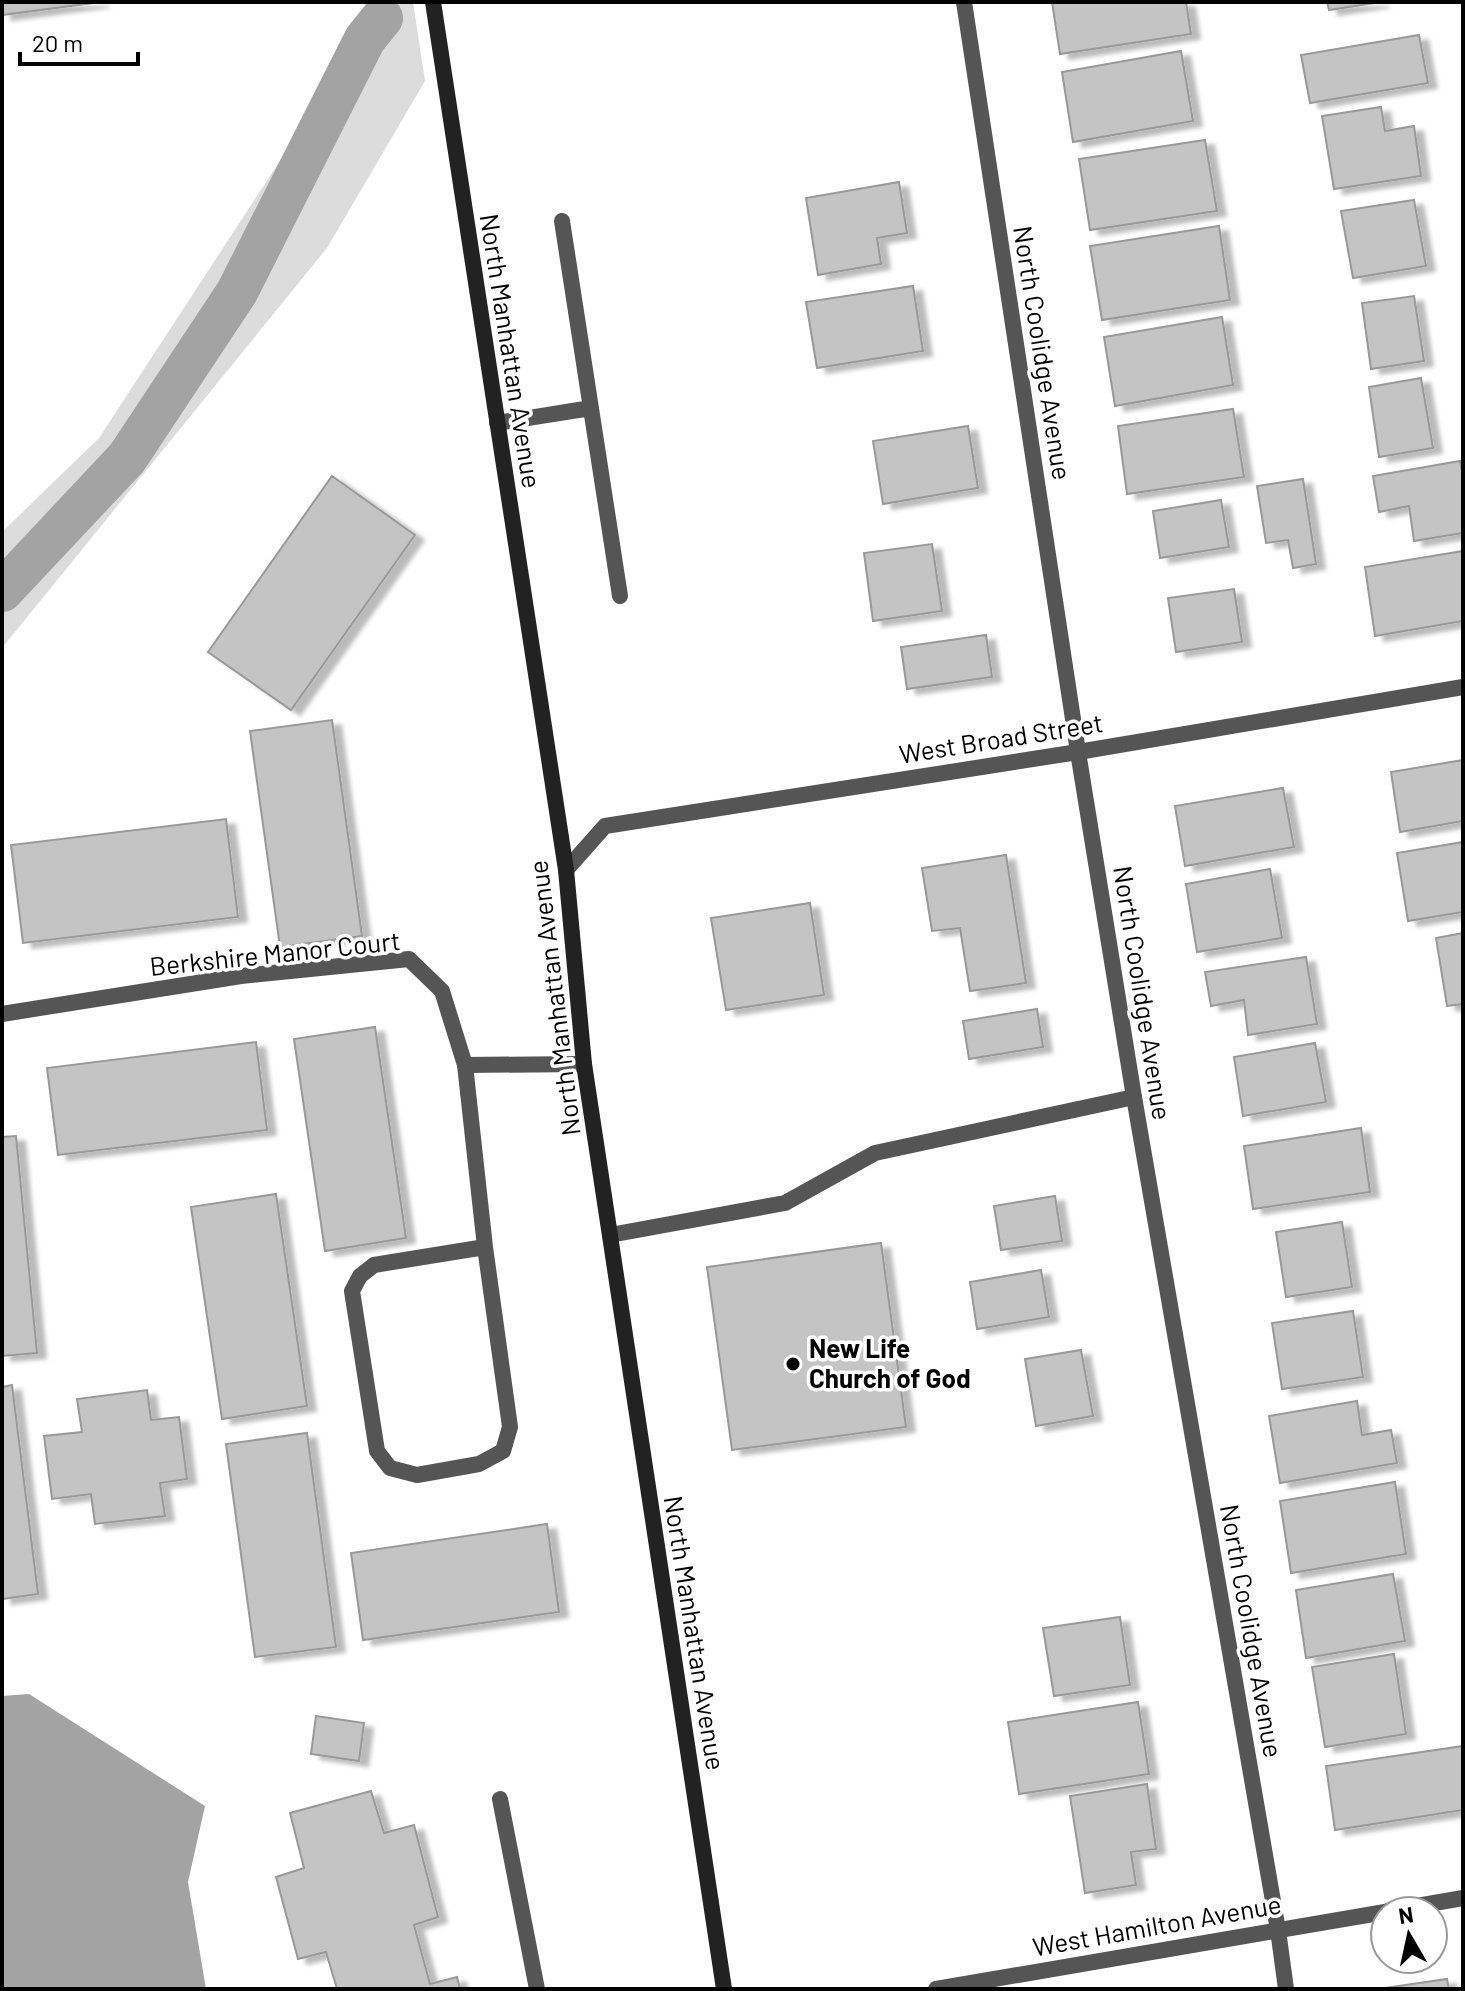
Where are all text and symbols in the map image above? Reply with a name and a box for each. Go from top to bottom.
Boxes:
scale bar [20,16,138,66]
text: 20 m [32,28,83,57]
street label: North Manhattan Avenue [474,211,548,490]
street label: North Coolidge Avenue [1008,224,1079,482]
street label: West Broad Street [897,706,1105,769]
street label: North Manhattan Avenue [521,859,586,1138]
street label: North Coolidge Avenue [1108,864,1179,1122]
street label: Berkshire Manor Court [148,924,402,981]
place label: New Life Church of God [809,1332,971,1393]
marker: New Life Church of God [784,1355,802,1373]
street label: North Manhattan Avenue [658,1493,732,1772]
street label: North Coolidge Avenue [1215,1502,1290,1760]
street label: West Hamilton Avenue [1030,1887,1283,1962]
north arrow [1369,1895,1449,1975]
text: N [1396,1900,1415,1928]

